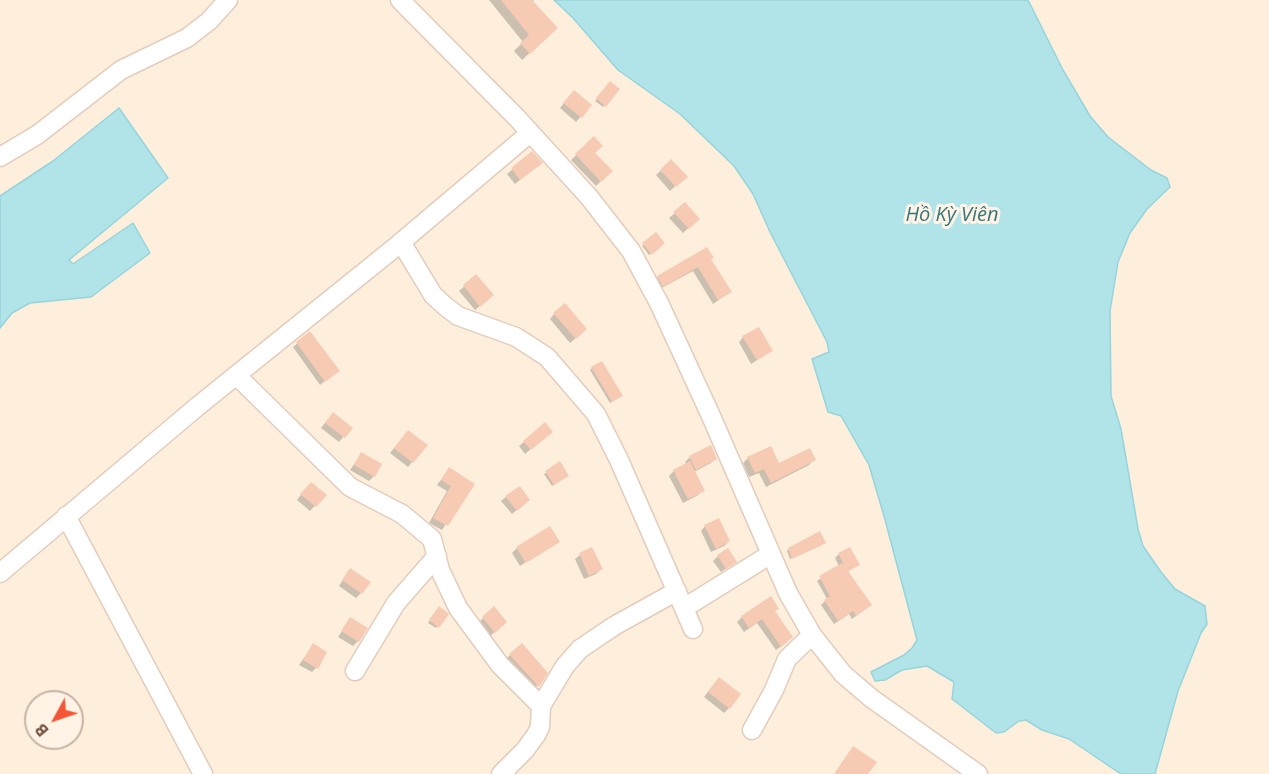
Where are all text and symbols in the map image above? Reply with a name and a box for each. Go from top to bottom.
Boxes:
water label: Hồ Kỳ Viên [905,203,999,227]
north arrow [24,690,84,750]
text: B [30,719,54,741]

